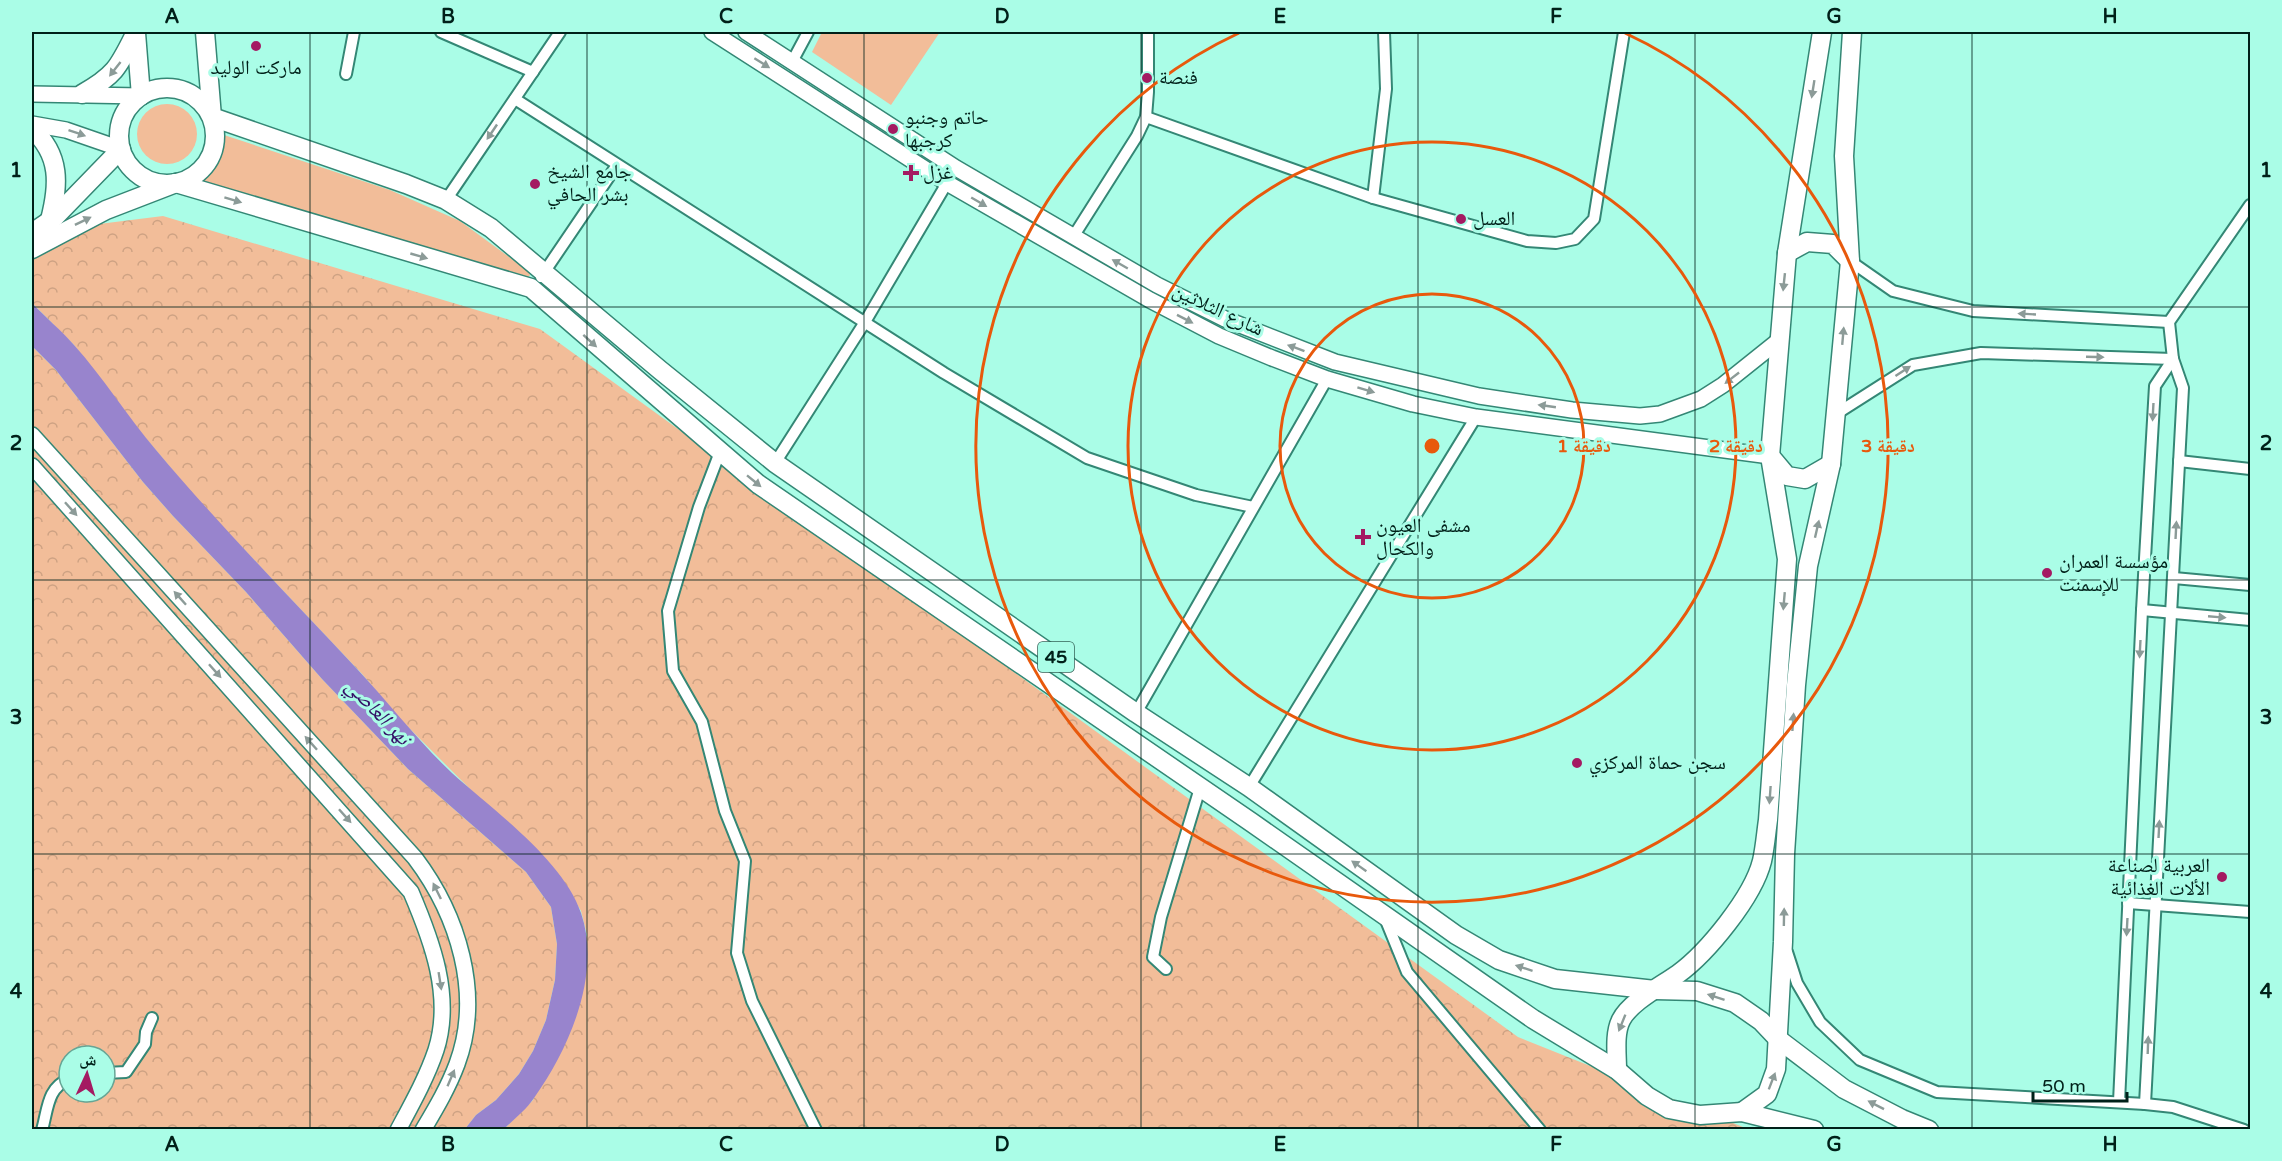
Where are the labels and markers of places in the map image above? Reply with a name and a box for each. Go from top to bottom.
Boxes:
marker: ماركت الوليد [249,39,263,53]
place label: ماركت الوليد [210,56,302,80]
place label: فنصة [1159,66,1198,90]
marker: فنصة [1140,71,1154,85]
place label: حاتم وجنبو كرجبها [905,106,989,153]
marker: حاتم وجنبو كرجبها [886,122,900,136]
place label: جامع الشيخ بشر الحافي [547,160,632,210]
place label: غزل [923,161,953,185]
marker: غزل [904,166,918,180]
marker: جامع الشيخ بشر الحافي [528,177,542,191]
place label: العسل [1473,207,1515,231]
marker: العسل [1454,212,1468,226]
centre of rings [1422,436,1442,456]
place label: مشفى العيون والكحال [1376,514,1471,561]
marker: مشفى العيون والكحال [1354,528,1372,546]
place label: مؤسسة العمران للإسمنت [2059,550,2168,597]
marker: مؤسسة العمران للإسمنت [2040,566,2054,580]
place label: سجن حماة المركزي [1589,751,1726,778]
marker: سجن حماة المركزي [1570,756,1584,770]
place label: العربية لصناعة الألات الغذائية [2108,854,2210,901]
marker: العربية لصناعة الألات الغذائية [2215,870,2229,884]

